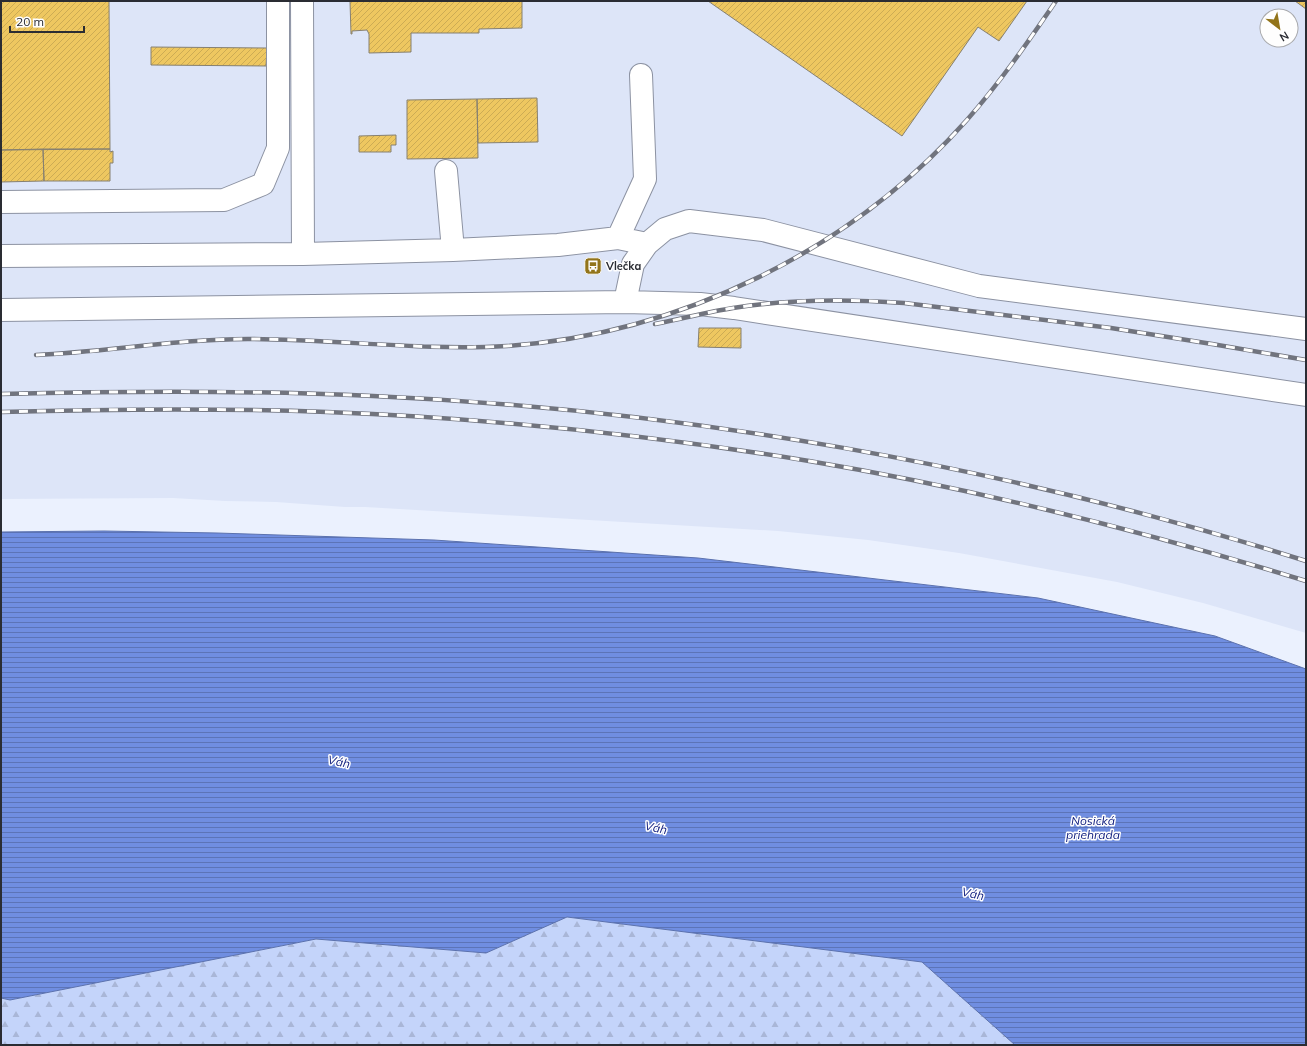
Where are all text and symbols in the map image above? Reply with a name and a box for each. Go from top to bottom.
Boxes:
scale bar [10,8,84,34]
north arrow [1259,8,1299,48]
text: 20 m [16,14,44,29]
text: N [1277,28,1291,45]
bus stop icon: Vlečka [583,256,603,276]
place label: Vlečka [605,259,641,273]
water label: Váh [326,752,352,771]
water label: Nosická priehrada [1066,813,1120,842]
water label: Váh [643,818,669,837]
water label: Váh [960,884,986,903]

